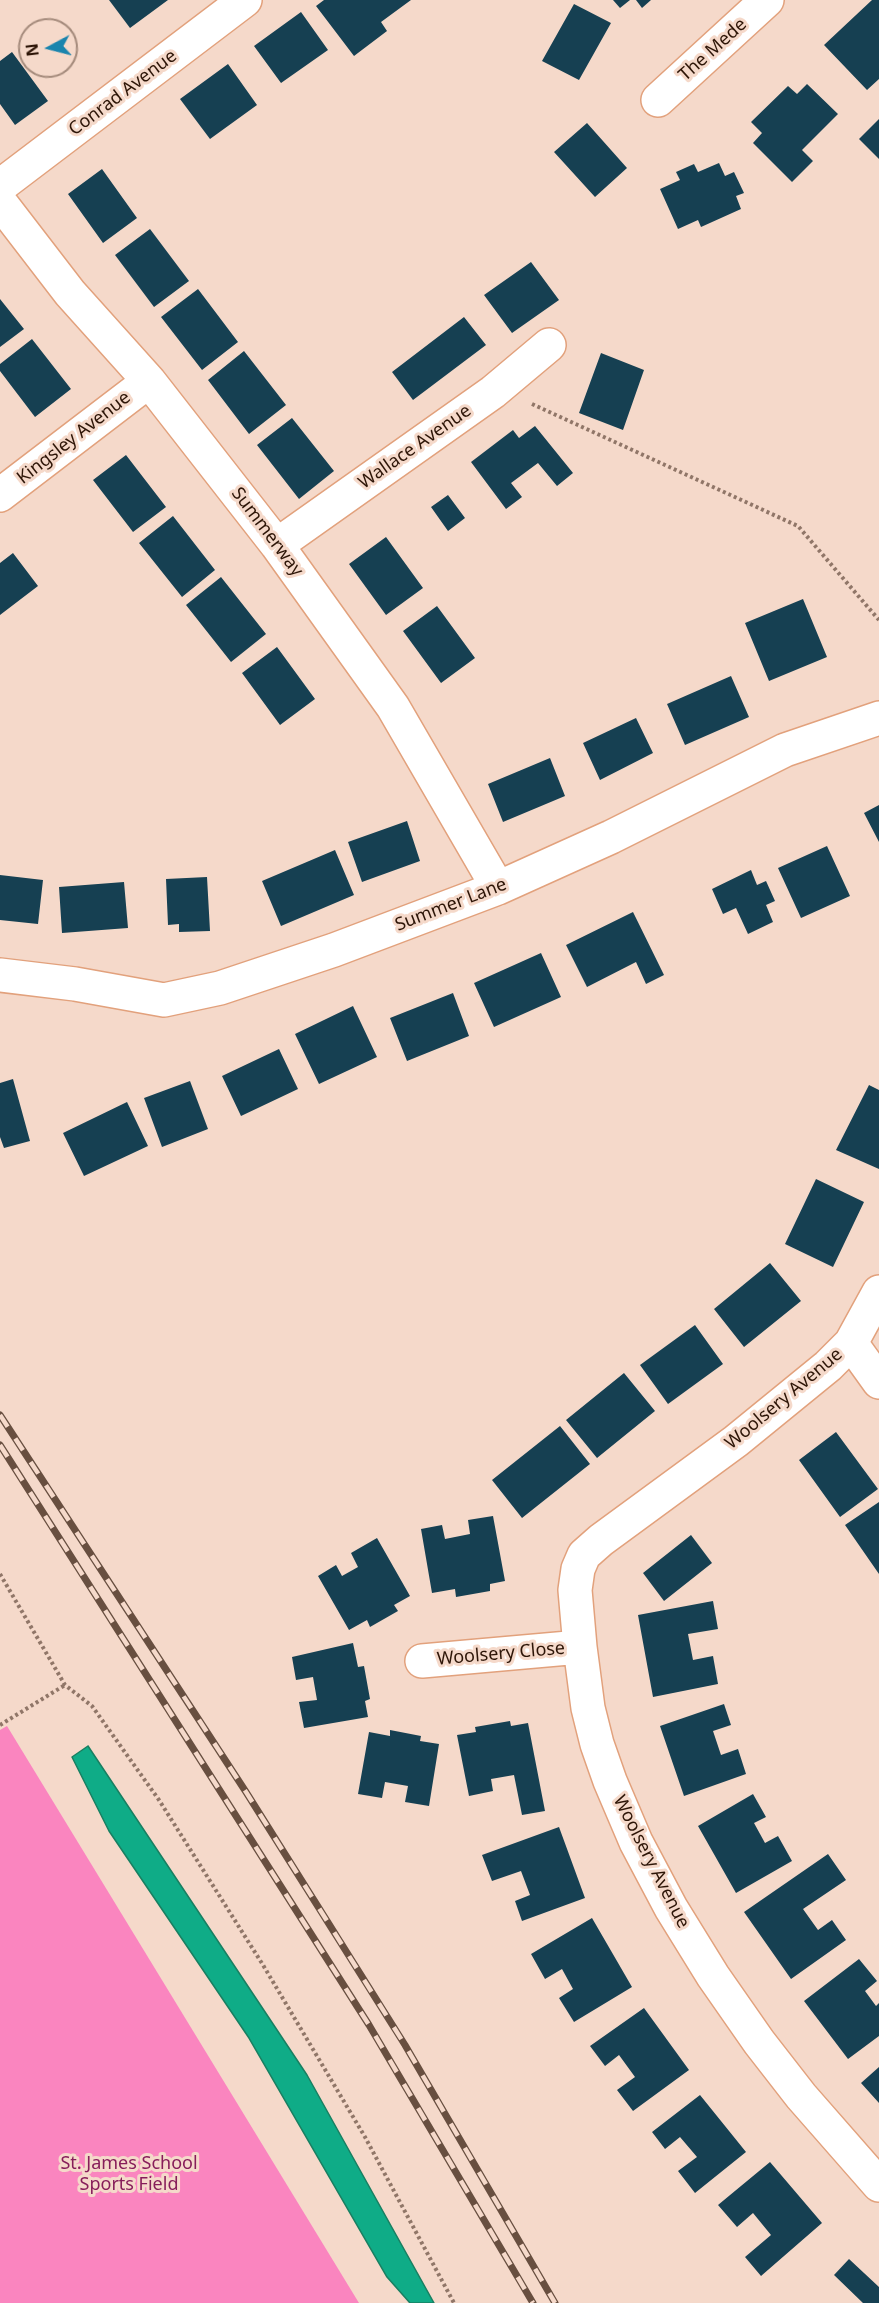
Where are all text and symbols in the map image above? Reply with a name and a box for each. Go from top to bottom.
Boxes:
street label: The Mede [675,14,751,86]
north arrow [18,18,78,78]
text: N [20,42,44,58]
street label: Conrad Avenue [65,45,181,141]
street label: Kingsley Avenue [13,387,135,489]
street label: Wallace Avenue [355,400,475,494]
street label: Summerway [227,483,307,581]
street label: Summer Lane [392,874,510,936]
street label: Woolsery Avenue [721,1344,847,1454]
street label: Woolsery Close [436,1638,566,1670]
street label: Woolsery Avenue [608,1792,694,1932]
park label: St. James School Sports Field [60,2153,198,2196]

